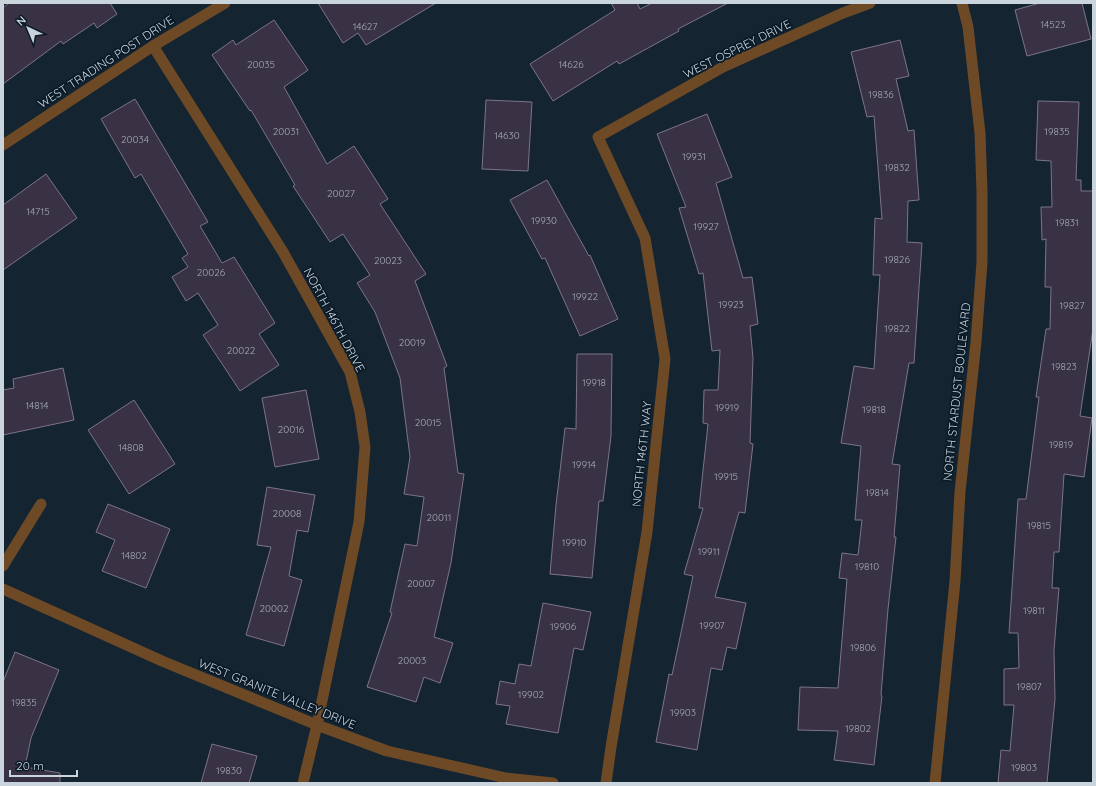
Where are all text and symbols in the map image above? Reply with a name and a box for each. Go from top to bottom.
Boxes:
north arrow [8,8,48,48]
street label: WEST TRADING POST DRIVE [35,12,177,111]
text: N [13,13,29,29]
street label: WEST OSPREY DRIVE [680,16,793,81]
house number: 14523 [1040,18,1066,31]
house number: 14627 [353,20,377,33]
house number: 20035 [247,58,275,71]
house number: 14626 [558,58,584,71]
house number: 19836 [868,88,894,101]
house number: 20031 [273,125,299,138]
house number: 19835 [1044,125,1070,138]
house number: 14630 [494,129,520,142]
house number: 20034 [121,133,149,146]
house number: 19931 [682,150,706,163]
house number: 19832 [884,161,910,174]
house number: 20027 [327,187,355,200]
house number: 14715 [26,205,50,218]
house number: 19930 [531,214,557,227]
house number: 19831 [1055,216,1079,229]
house number: 19927 [693,220,719,233]
house number: 19826 [884,253,910,266]
house number: 20023 [374,254,402,267]
street label: NORTH 146TH DRIVE [301,265,368,374]
house number: 20026 [197,266,226,279]
house number: 19922 [572,290,598,303]
house number: 19923 [718,298,744,311]
house number: 19827 [1059,299,1085,312]
street label: NORTH STARDUST BOULEVARD [940,302,973,482]
house number: 19822 [884,322,910,335]
house number: 20019 [399,336,426,349]
house number: 20022 [227,344,256,357]
house number: 19823 [1051,360,1077,373]
house number: 19918 [582,376,606,389]
house number: 14814 [25,399,49,412]
street label: NORTH 146TH WAY [628,400,655,508]
house number: 19919 [715,401,740,414]
house number: 19818 [862,403,886,416]
house number: 20015 [415,416,441,429]
house number: 20016 [278,423,305,436]
house number: 19819 [1049,438,1073,451]
house number: 14808 [118,441,144,454]
house number: 19914 [572,458,596,471]
house number: 19915 [714,470,738,483]
house number: 19814 [865,486,889,499]
house number: 20008 [273,507,301,520]
house number: 20011 [427,511,451,524]
house number: 19815 [1027,519,1051,532]
house number: 19910 [562,536,586,549]
house number: 19911 [698,545,720,558]
house number: 14802 [121,549,147,562]
house number: 19810 [855,560,879,573]
house number: 20007 [407,577,435,590]
house number: 20002 [260,602,289,615]
house number: 19811 [1023,604,1045,617]
house number: 19907 [699,619,725,632]
house number: 19906 [550,620,577,633]
house number: 19806 [850,641,877,654]
house number: 20003 [398,654,426,667]
street label: WEST GRANITE VALLEY DRIVE [196,655,358,732]
house number: 19807 [1016,680,1042,693]
house number: 19902 [518,688,545,701]
house number: 19835 [11,696,37,709]
house number: 19903 [670,706,696,719]
house number: 19802 [845,722,872,735]
scale bar [10,752,77,778]
text: 20 m [16,758,44,773]
house number: 19803 [1011,761,1037,774]
house number: 19830 [216,764,242,777]

